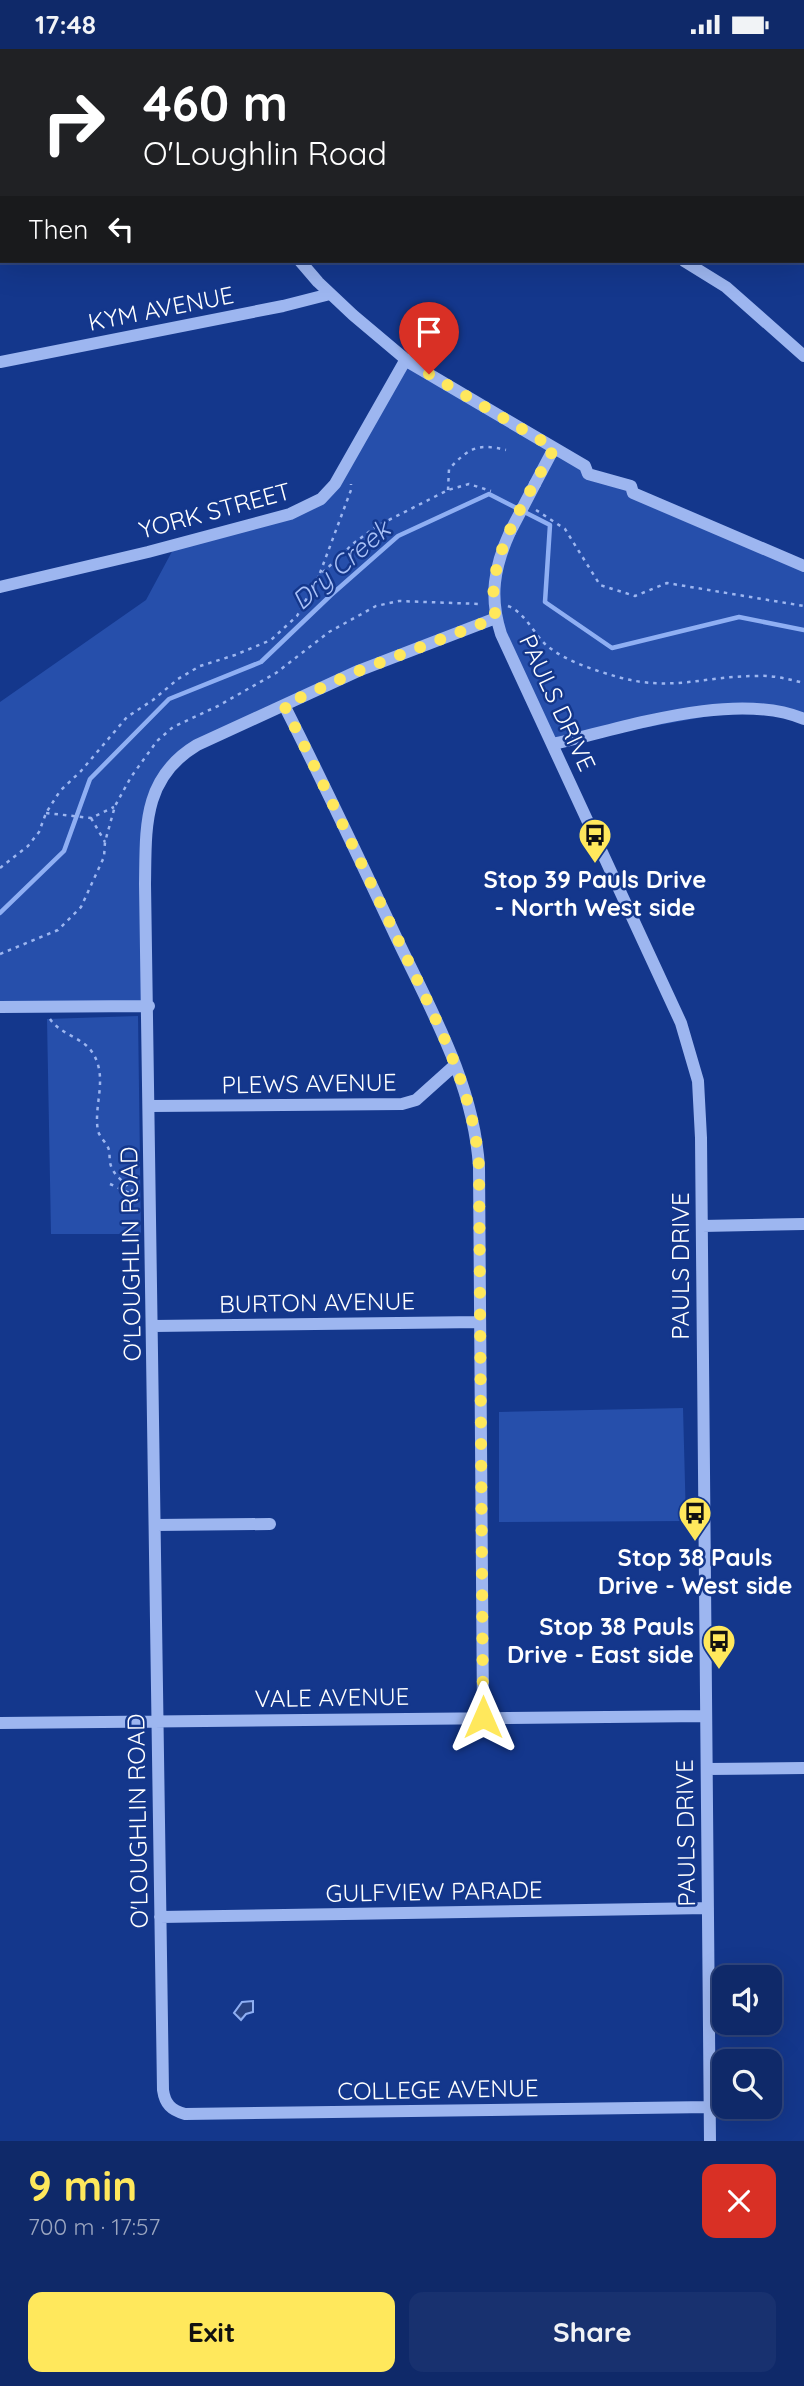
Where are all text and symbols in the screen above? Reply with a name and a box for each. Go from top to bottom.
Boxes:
text: 17:48 [35,8,96,41]
text: 460 m [143,72,288,133]
icon: right [28,77,119,168]
text: O'Loughlin Road [143,133,387,173]
icon: left [102,210,140,248]
text: Then [28,213,88,246]
street label: KYM AVENUE [85,279,236,337]
pin [399,302,459,374]
icon: arrive [410,313,448,351]
street label: YORK STREET [136,475,294,545]
water label: Dry Creek [284,511,398,617]
street label: PAULS DRIVE [513,629,603,776]
bus stop icon: Stop 39 Pauls Drive - North West side [576,816,614,865]
place label: Stop 39 Pauls Drive - North West side [484,864,706,922]
street label: PLEWS AVENUE [221,1066,397,1100]
street label: O'LOUGHLIN ROAD [113,1146,147,1362]
street label: PAULS DRIVE [665,1192,695,1340]
street label: BURTON AVENUE [219,1285,415,1319]
bus stop icon: Stop 38 Pauls Drive - West side [676,1494,714,1543]
place label: Stop 38 Pauls Drive - West side [598,1542,792,1600]
place label: Stop 38 Pauls Drive - East side [507,1611,694,1669]
bus stop icon: Stop 38 Pauls Drive - East side [700,1622,738,1671]
position arrow [446,1680,520,1754]
street label: VALE AVENUE [254,1681,410,1713]
street label: O'LOUGHLIN ROAD [120,1713,154,1929]
street label: PAULS DRIVE [669,1759,701,1907]
street label: GULFVIEW PARADE [325,1874,543,1908]
map controls [712,1965,782,2119]
button: sound [712,1965,782,2035]
button: search [712,2049,782,2119]
street label: COLLEGE AVENUE [337,2072,539,2106]
text: 9 min [28,2159,137,2212]
button: close [702,2164,776,2238]
text: 700 m · 17:57 [28,2212,160,2241]
button: Exit [28,2292,395,2372]
button: Share [409,2292,776,2372]

